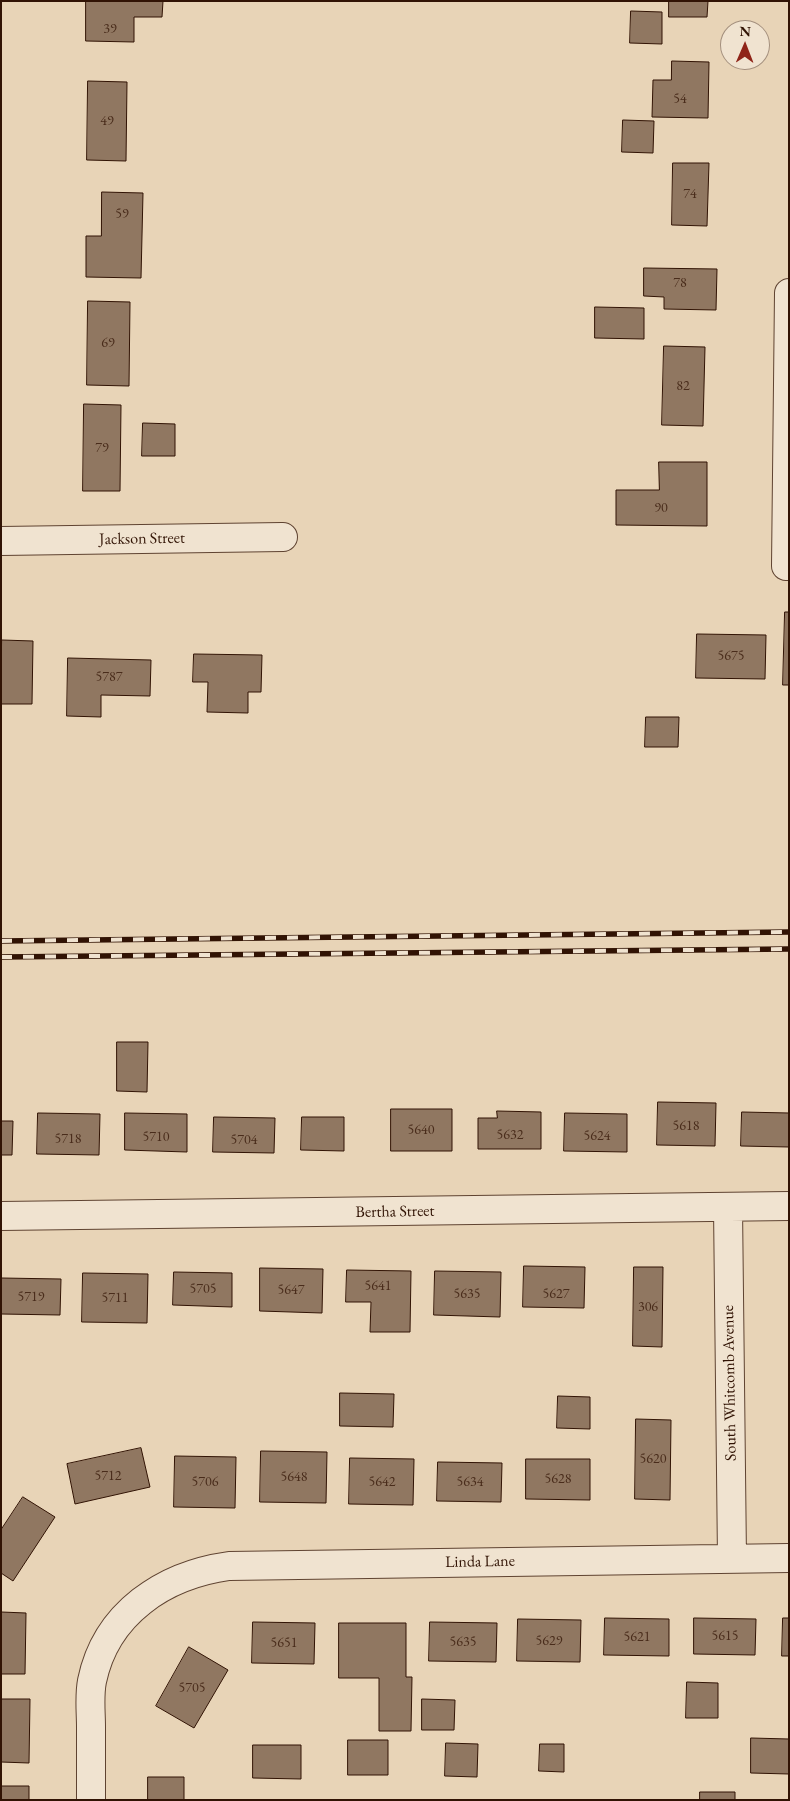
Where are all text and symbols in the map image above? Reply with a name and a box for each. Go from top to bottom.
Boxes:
north arrow [720,20,770,70]
house number: 39 [103,21,117,37]
text: N [739,22,751,40]
house number: 54 [673,91,687,107]
house number: 49 [100,113,114,129]
house number: 74 [683,186,697,202]
house number: 59 [115,206,129,222]
house number: 78 [673,275,687,291]
house number: 69 [101,335,115,351]
house number: 82 [676,378,690,394]
house number: 79 [95,440,109,456]
house number: 90 [654,500,668,516]
street label: Jackson Street [99,529,185,549]
house number: 5675 [718,648,744,664]
house number: 5787 [96,669,122,685]
house number: 5618 [673,1118,699,1134]
house number: 5640 [408,1122,434,1138]
house number: 5632 [497,1127,523,1143]
house number: 5624 [584,1128,610,1144]
house number: 5710 [143,1129,169,1145]
house number: 5718 [55,1131,81,1147]
house number: 5704 [231,1132,257,1148]
street label: Bertha Street [355,1202,435,1222]
house number: 5641 [365,1278,391,1294]
house number: 5705 [190,1281,216,1297]
house number: 5647 [278,1282,304,1298]
house number: 5635 [454,1286,480,1302]
house number: 5627 [543,1286,569,1302]
house number: 5719 [18,1289,44,1305]
house number: 5711 [102,1290,128,1306]
house number: 306 [638,1299,658,1315]
street label: South Whitcomb Avenue [719,1305,741,1461]
house number: 5620 [640,1451,666,1467]
house number: 5712 [95,1468,121,1484]
house number: 5648 [281,1469,307,1485]
house number: 5628 [545,1471,571,1487]
house number: 5706 [192,1474,218,1490]
house number: 5642 [369,1474,395,1490]
house number: 5634 [457,1474,483,1490]
street label: Linda Lane [445,1552,515,1572]
house number: 5615 [712,1628,738,1644]
house number: 5621 [624,1629,650,1645]
house number: 5629 [536,1633,562,1649]
house number: 5635 [450,1634,476,1650]
house number: 5651 [271,1635,297,1651]
house number: 5705 [179,1680,205,1696]

